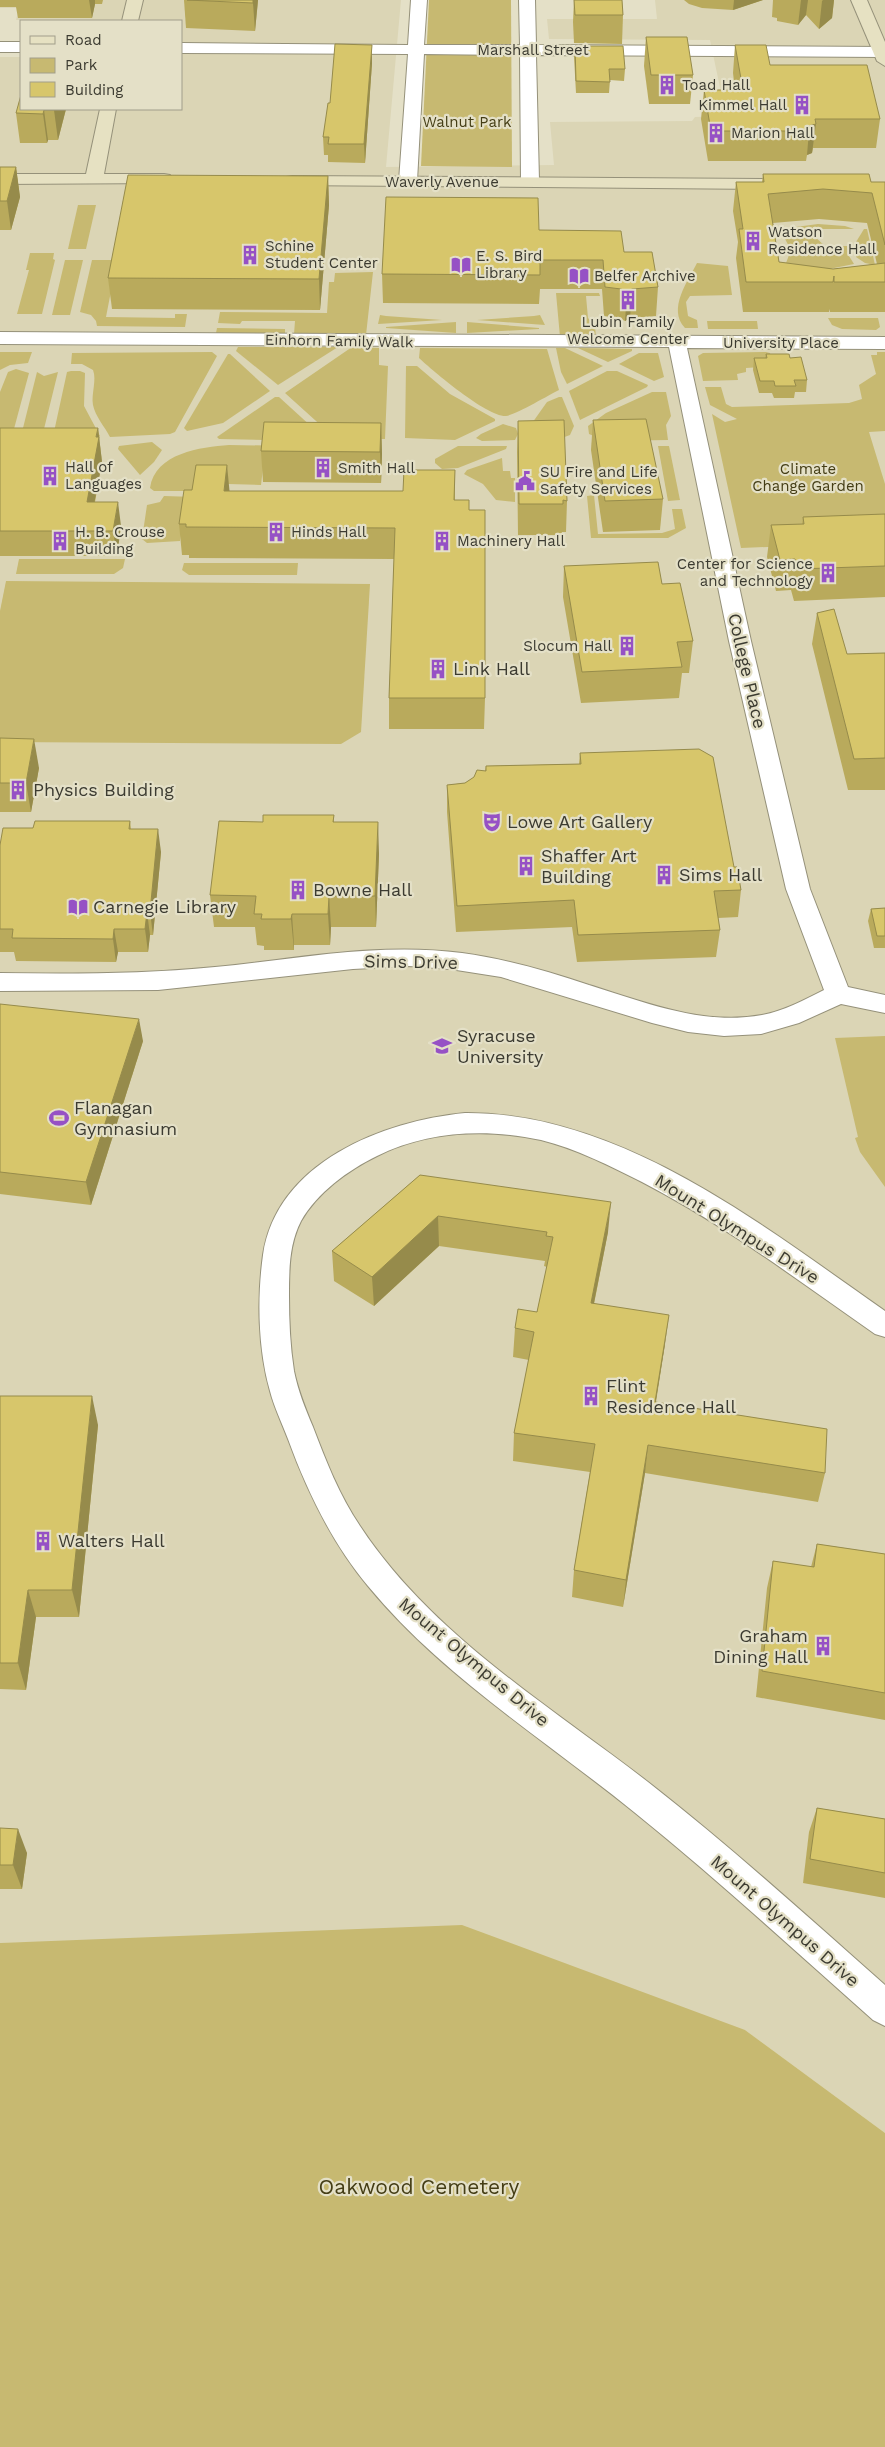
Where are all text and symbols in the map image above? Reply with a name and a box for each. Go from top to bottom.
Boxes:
legend [20,20,182,110]
text: Road [65,31,102,49]
street label: Marshall Street [477,41,590,59]
text: Park [65,56,98,74]
building icon: Toad Hall [656,74,678,96]
place label: Toad Hall [682,76,750,94]
text: Building [65,81,123,99]
building icon: Kimmel Hall [791,94,813,116]
place label: Kimmel Hall [698,96,787,114]
park label: Walnut Park [422,113,512,131]
building icon: Marion Hall [705,122,727,144]
place label: Marion Hall [731,124,815,142]
street label: Waverly Avenue [385,173,499,191]
place label: Watson Residence Hall [768,223,877,258]
building icon: Watson Residence Hall [742,230,764,252]
place label: Schine Student Center [265,237,378,272]
building icon: Schine Student Center [239,244,261,266]
place label: E. S. Bird Library [476,247,542,282]
library icon: E. S. Bird Library [450,254,472,276]
library icon: Belfer Archive [568,265,590,287]
place label: Belfer Archive [594,267,696,285]
building icon: Lubin Family Welcome Center [617,289,639,311]
place label: Lubin Family Welcome Center [567,313,689,348]
street label: Einhorn Family Walk [265,331,414,351]
street label: University Place [723,334,839,352]
building icon: Smith Hall [312,457,334,479]
place label: Hall of Languages [65,458,142,493]
place label: Smith Hall [338,459,416,477]
park label: Climate Change Garden [752,460,864,495]
place label: SU Fire and Life Safety Services [540,463,658,498]
building icon: Hall of Languages [39,465,61,487]
public building icon: SU Fire and Life Safety Services [514,470,536,492]
building icon: Hinds Hall [265,521,287,543]
place label: H. B. Crouse Building [75,523,165,558]
place label: Hinds Hall [291,523,367,541]
building icon: H. B. Crouse Building [49,530,71,552]
building icon: Machinery Hall [431,530,453,552]
place label: Machinery Hall [457,532,565,550]
place label: Center for Science and Technology [677,555,813,590]
building icon: Center for Science and Technology [817,562,839,584]
street label: College Place [724,611,771,731]
building icon: Slocum Hall [616,635,638,657]
place label: Slocum Hall [523,637,612,655]
building icon: Link Hall [427,658,449,680]
place label: Link Hall [453,658,530,679]
building icon: Physics Building [7,779,29,801]
place label: Physics Building [33,779,174,800]
theatre icon: Lowe Art Gallery [481,811,503,833]
place label: Lowe Art Gallery [507,811,653,832]
place label: Shaffer Art Building [541,845,637,887]
building icon: Shaffer Art Building [515,855,537,877]
building icon: Sims Hall [653,864,675,886]
place label: Sims Hall [679,864,763,885]
building icon: Bowne Hall [287,879,309,901]
place label: Bowne Hall [313,879,413,900]
library icon: Carnegie Library [67,896,89,918]
place label: Carnegie Library [93,896,237,917]
street label: Sims Drive [364,950,458,973]
place label: Syracuse University [457,1025,544,1067]
school or university icon: Syracuse University [431,1035,453,1057]
place label: Flanagan Gymnasium [74,1097,177,1139]
sports icon: Flanagan Gymnasium [48,1107,70,1129]
street label: Mount Olympus Drive [651,1169,823,1288]
place label: Flint Residence Hall [606,1375,737,1417]
building icon: Flint Residence Hall [580,1385,602,1407]
building icon: Walters Hall [32,1530,54,1552]
place label: Walters Hall [58,1530,165,1551]
street label: Mount Olympus Drive [395,1593,554,1731]
place label: Graham Dining Hall [713,1625,808,1667]
building icon: Graham Dining Hall [812,1635,834,1657]
street label: Mount Olympus Drive [707,1851,864,1991]
park label: Oakwood Cemetery [319,2174,520,2199]

